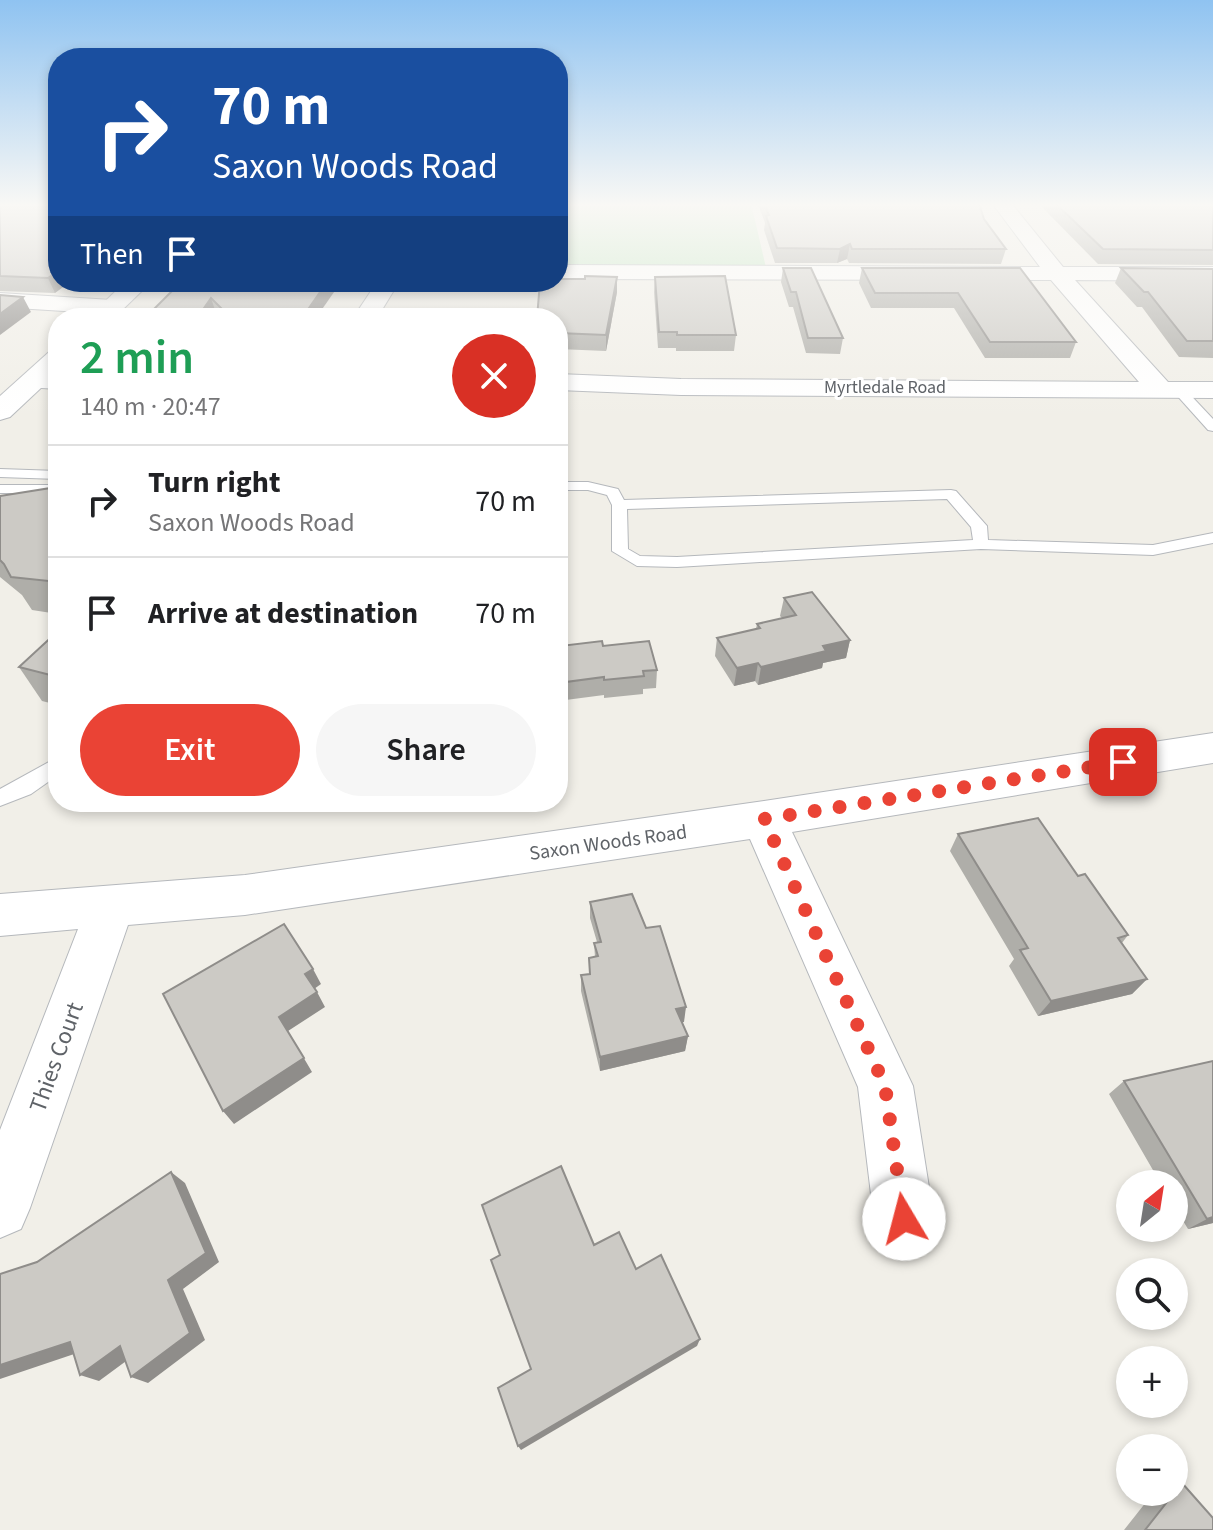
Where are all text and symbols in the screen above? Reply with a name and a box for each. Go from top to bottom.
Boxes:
text: 70 m [212,67,330,146]
icon: right [80,80,184,184]
text: Saxon Woods Road [212,141,498,192]
icon: arrive [160,232,204,276]
text: Then [80,233,144,276]
text: 2 min [80,324,194,392]
button: close [452,334,536,418]
street label: Myrtledale Road [824,375,946,400]
text: 140 m · 20:47 [80,388,221,425]
text: Turn right [148,461,280,504]
icon: right [80,479,124,523]
text: 70 m [475,480,536,523]
text: Saxon Woods Road [148,504,355,541]
icon: arrive [80,591,124,635]
text: Arrive at destination [148,592,418,635]
text: 70 m [475,592,536,635]
button: Exit [80,704,300,796]
button: Share [316,704,536,796]
pin [1089,728,1157,796]
icon: arrive [1101,740,1145,784]
street label: Saxon Woods Road [528,818,689,868]
street label: Thies Court [20,997,93,1117]
north arrow [1116,1170,1188,1242]
map controls [1116,1170,1188,1506]
position arrow [862,1177,946,1261]
button: search [1116,1258,1188,1330]
button: + [1116,1346,1188,1418]
button: − [1116,1434,1188,1506]

